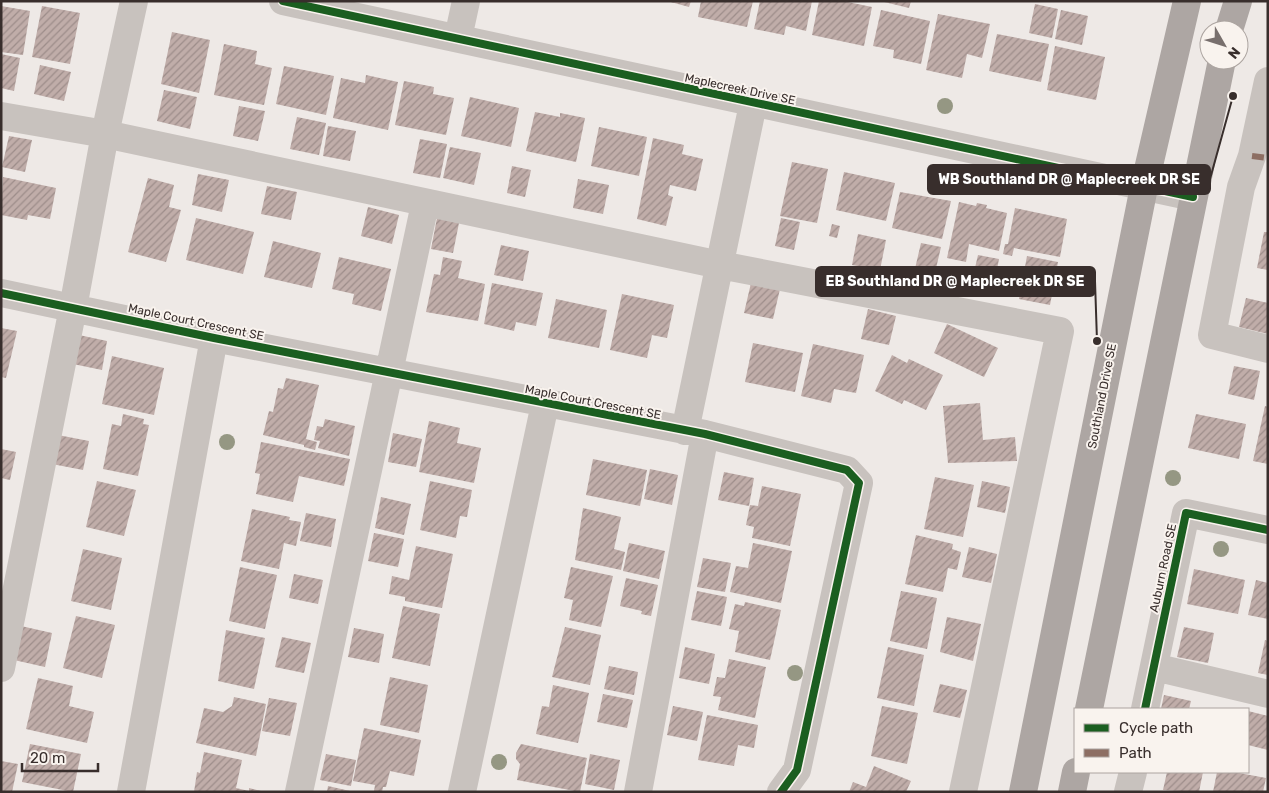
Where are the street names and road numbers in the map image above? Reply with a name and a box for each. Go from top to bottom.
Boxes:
street label: Maplecreek Drive SE [683,70,797,108]
street label: Maple Court Crescent SE [127,301,265,343]
street label: Southland Drive SE [1085,342,1119,450]
street label: Maple Court Crescent SE [524,382,662,422]
street label: Auburn Road SE [1147,522,1179,614]

